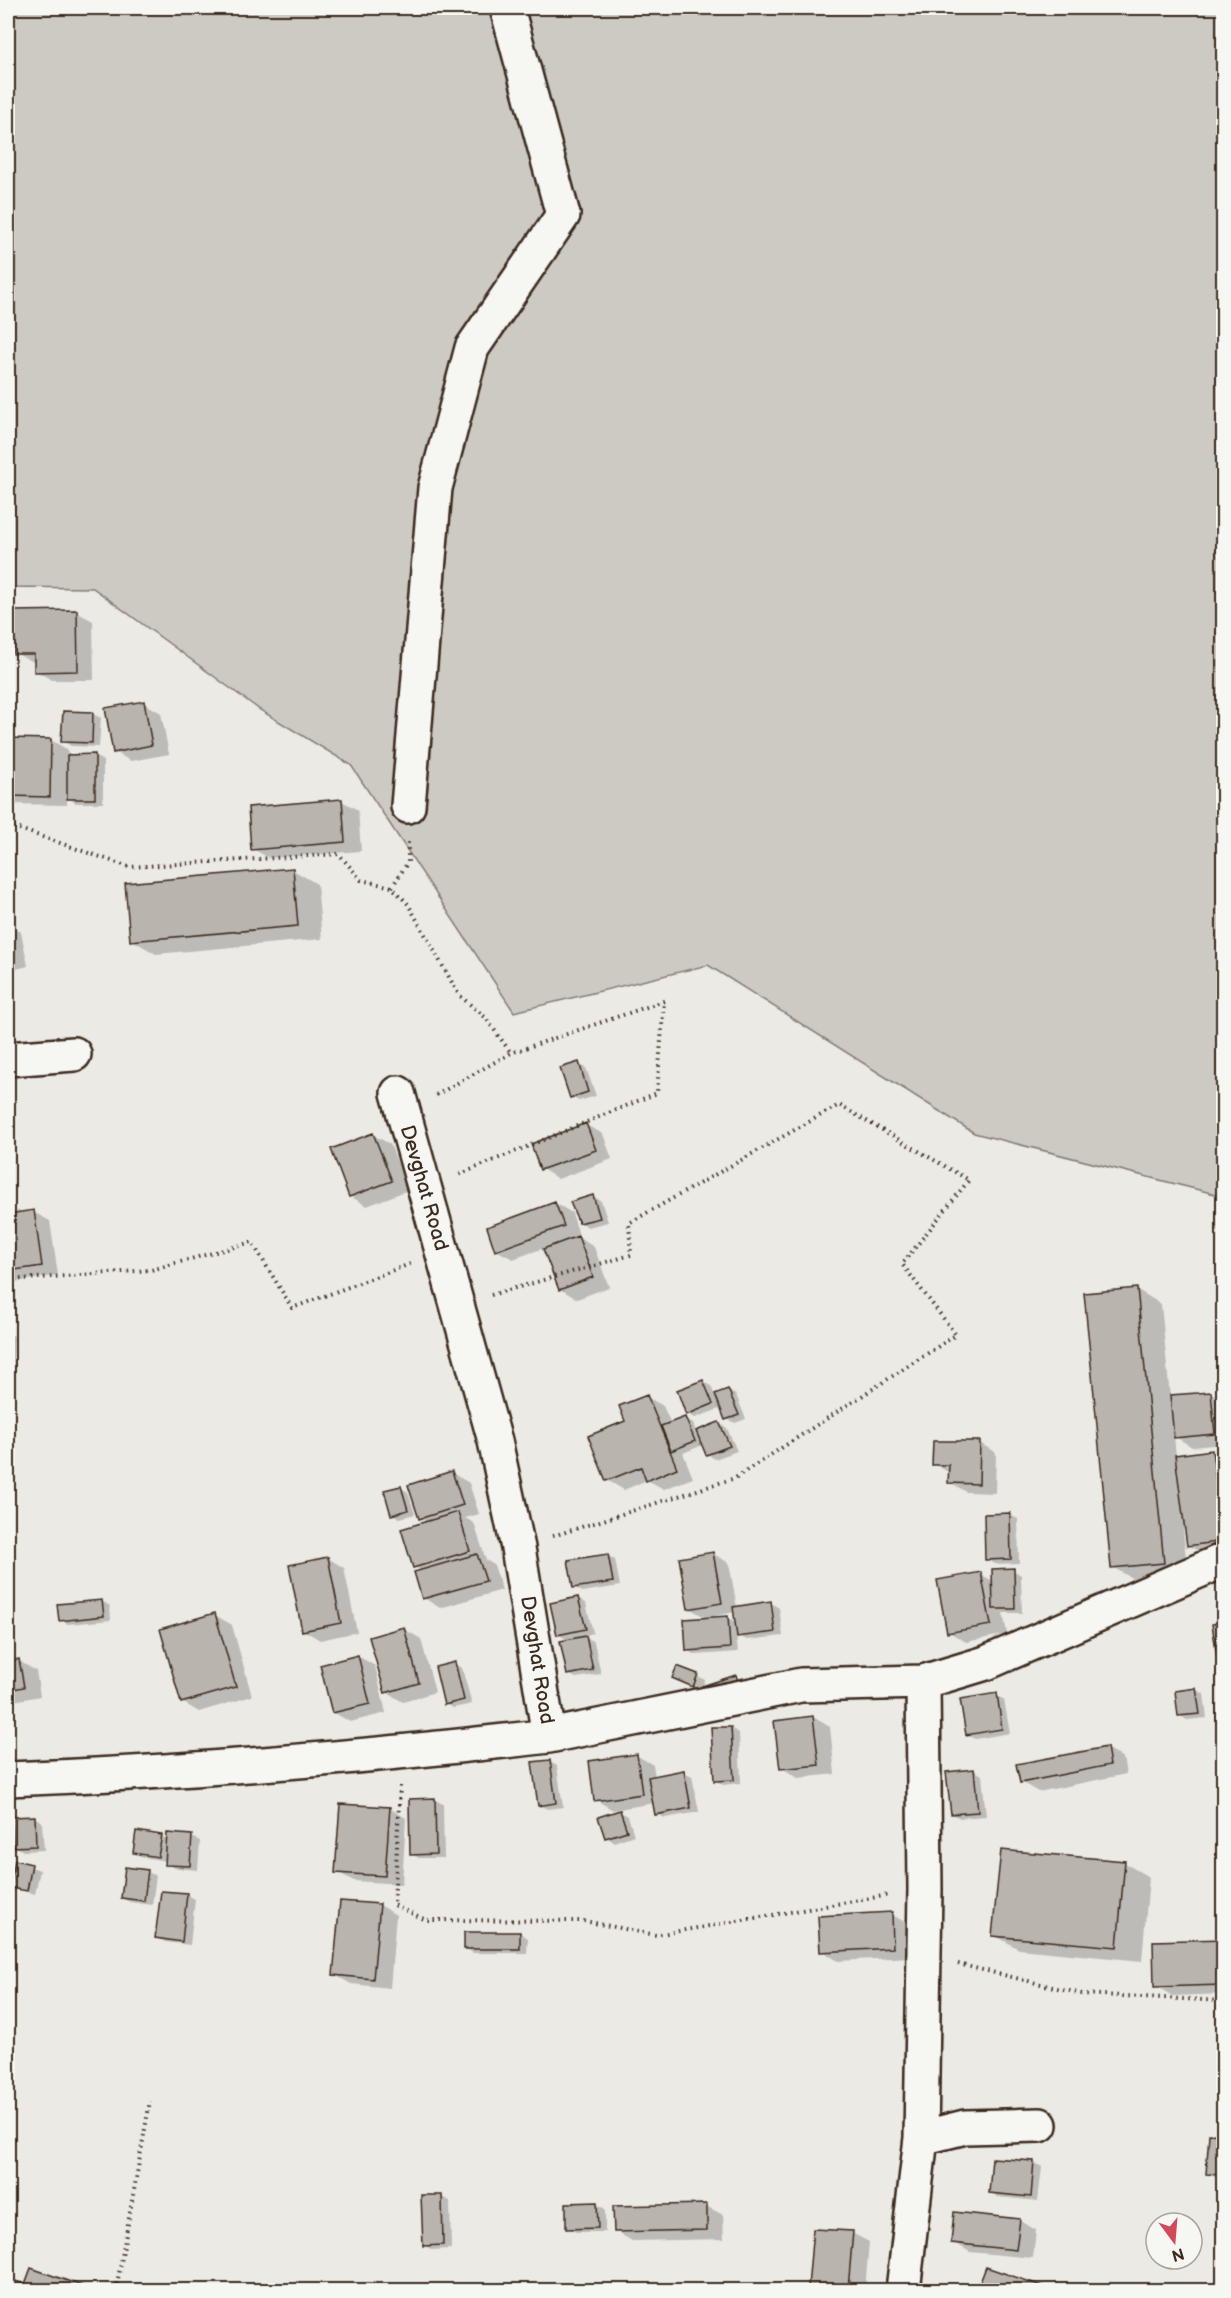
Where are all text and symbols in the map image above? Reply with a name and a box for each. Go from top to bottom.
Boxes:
street label: Devghat Road [395,1123,453,1253]
street label: Devghat Road [515,1594,559,1726]
north arrow [1144,2211,1204,2271]
text: N [1169,2243,1186,2265]

